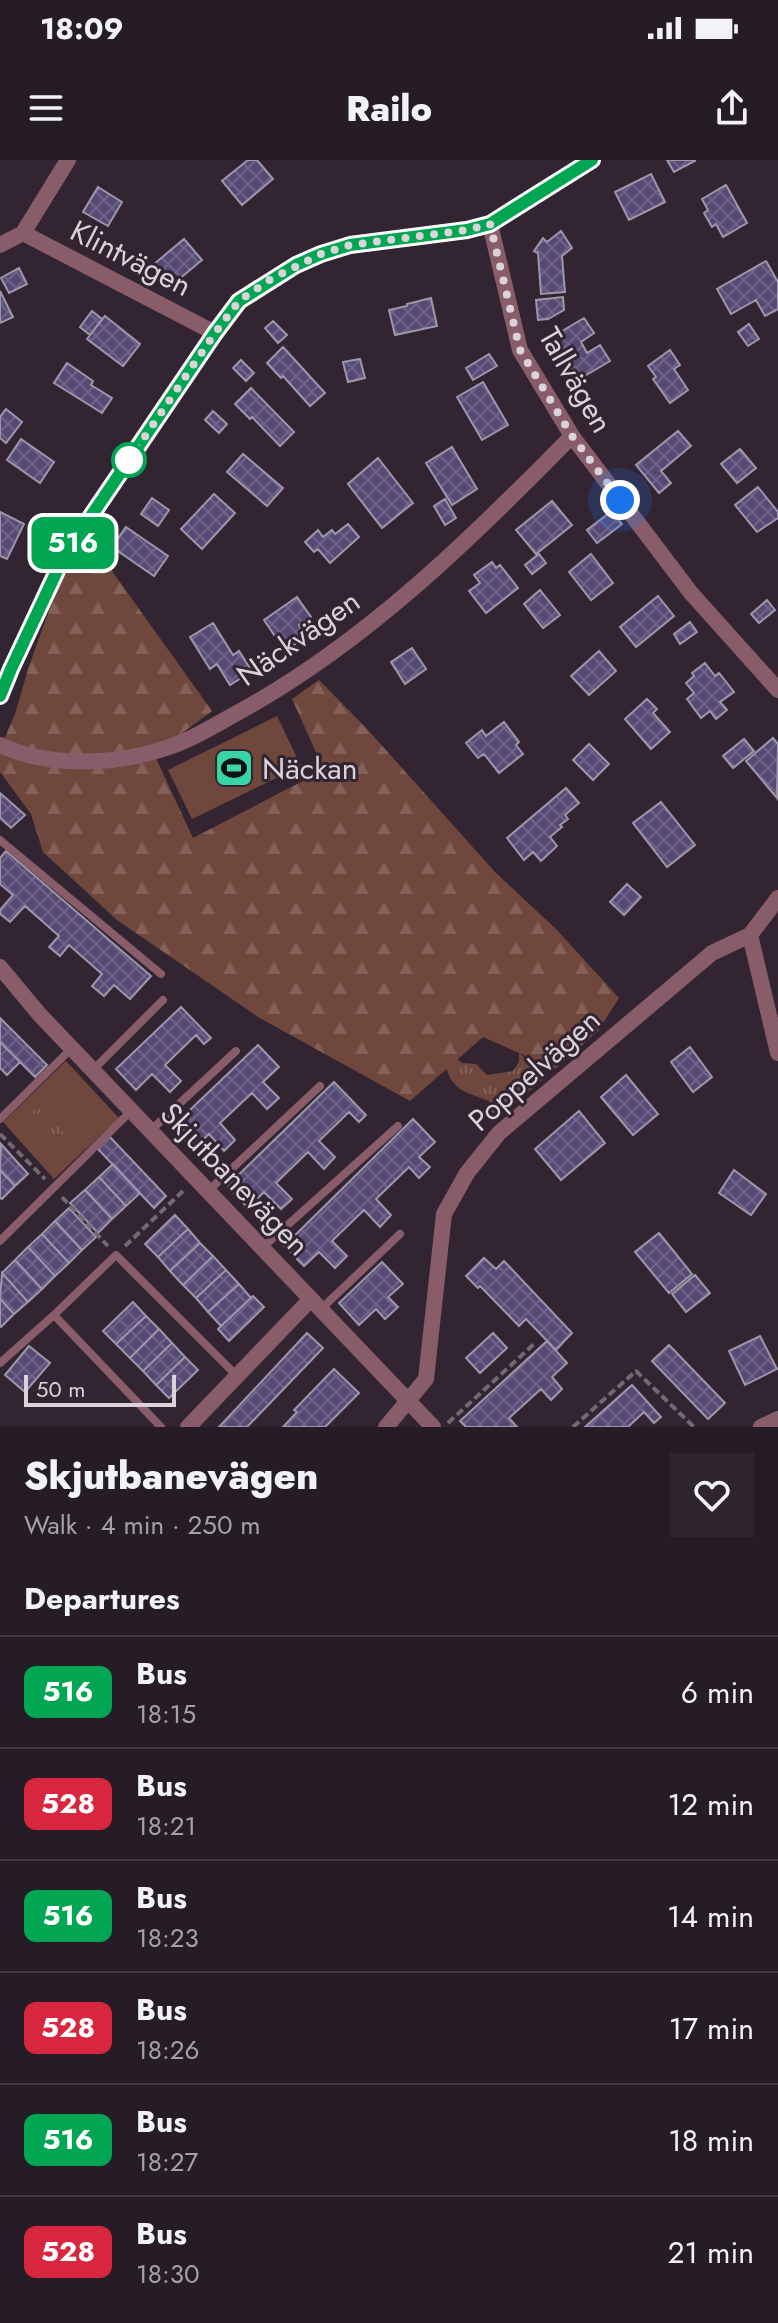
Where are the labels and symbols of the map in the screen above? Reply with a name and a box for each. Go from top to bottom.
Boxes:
street label: Klintvägen [63,209,199,307]
street label: Tallvägen [529,319,623,441]
unlabelled marker [112,443,146,477]
your location [600,480,640,520]
line badge: 516 [27,517,119,569]
street label: Näckvägen [228,580,368,696]
sports icon: Näckan [213,747,255,789]
place label: Näckan [262,747,358,790]
street label: Poppelvägen [458,999,610,1141]
street label: Skjutbanevägen [151,1093,319,1265]
scale bar [24,1371,176,1407]

